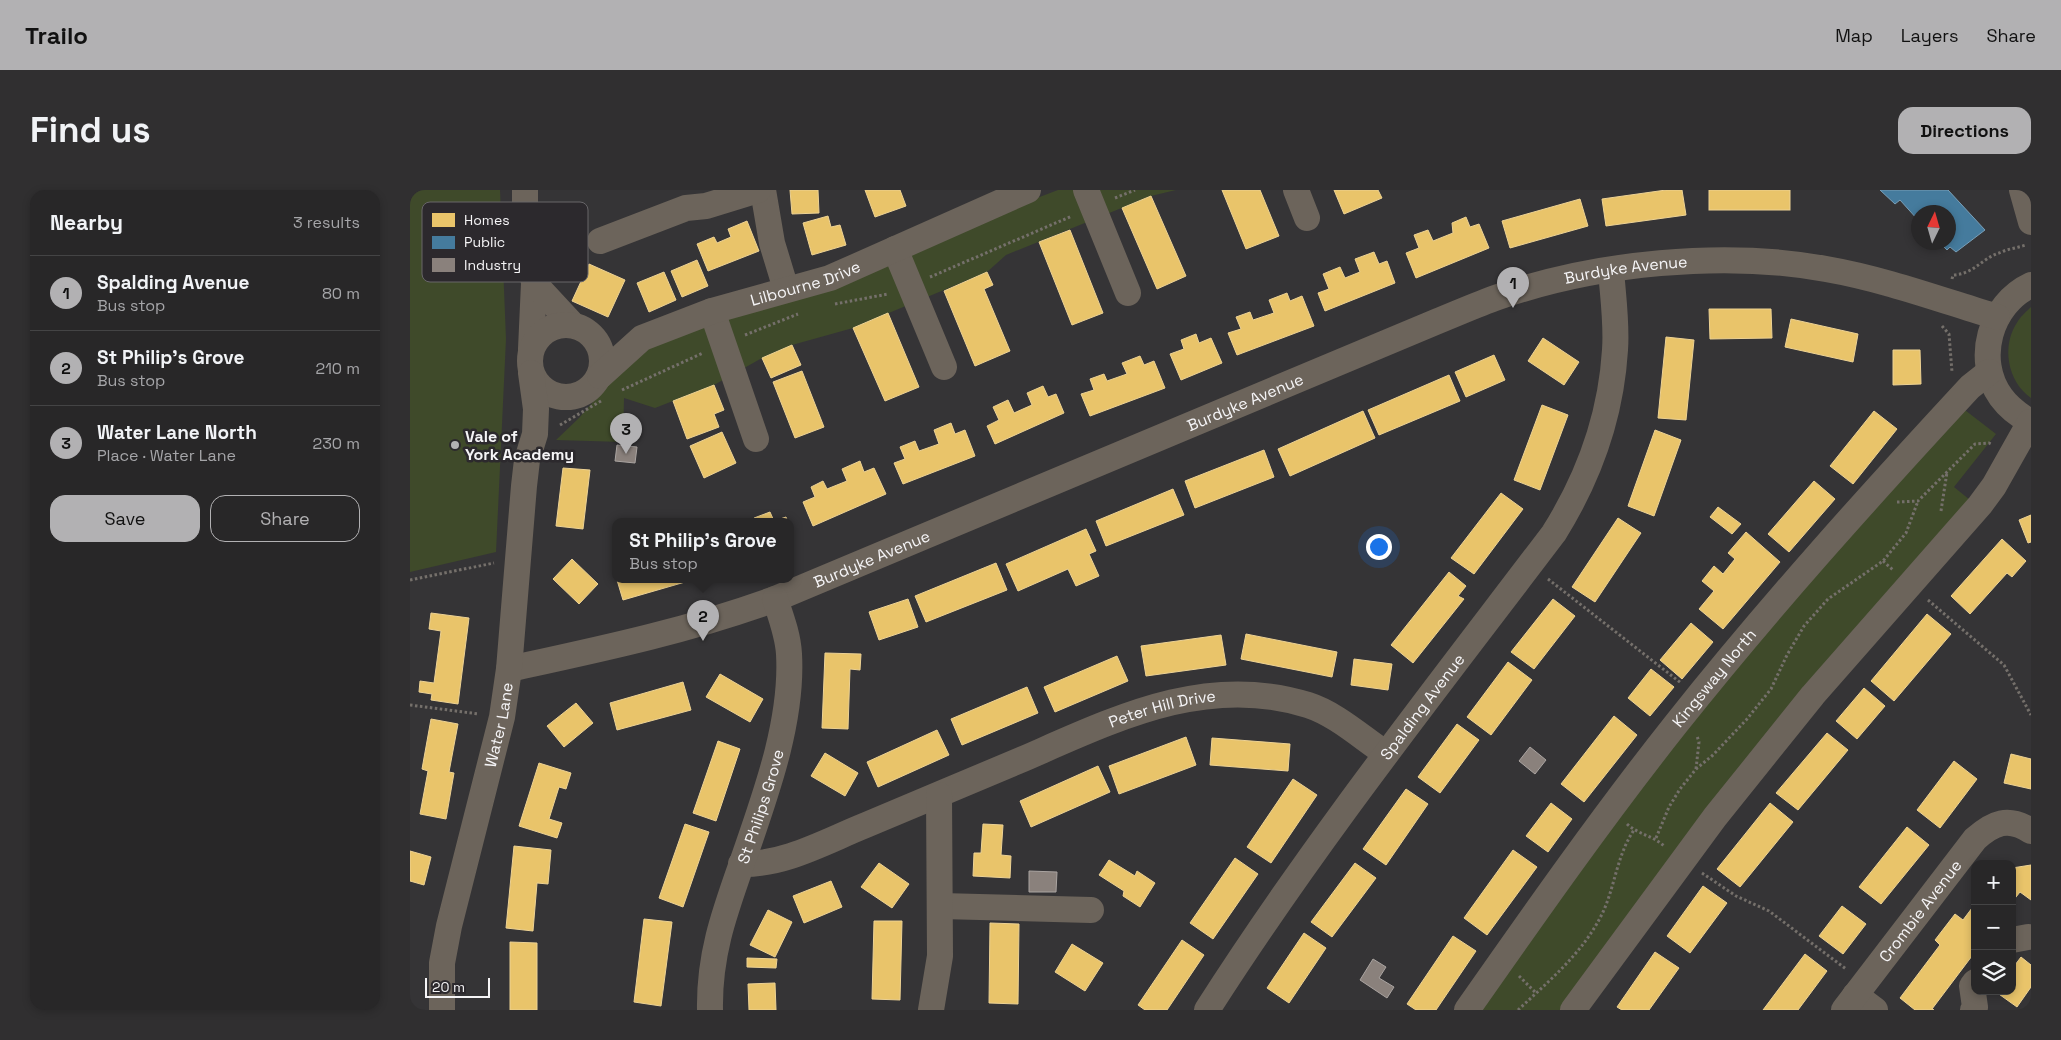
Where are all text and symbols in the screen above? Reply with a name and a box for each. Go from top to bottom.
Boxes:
text: Trailo [25,20,88,51]
text: Map [1835,24,1873,47]
text: Layers [1901,24,1958,47]
text: Share [1986,24,2036,47]
button: Directions [1898,107,2031,154]
text: Find us [30,108,151,152]
legend [422,202,588,282]
north arrow [1911,205,1956,250]
text: Nearby [50,209,123,236]
text: Homes [464,211,510,229]
text: 3 results [293,212,360,233]
text: Public [464,233,505,251]
street label: Burdyke Avenue [1562,251,1688,288]
street label: Lilbourne Drive [748,255,864,310]
text: Industry [464,256,521,274]
pin: 1 [1497,267,1529,308]
text: Spalding Avenue [97,270,249,295]
text: 1 [62,283,70,304]
text: 80 m [322,283,360,304]
text: Bus stop [97,295,165,316]
text: St Philip's Grove [97,345,244,370]
text: 2 [61,358,71,379]
text: 210 m [316,358,360,379]
street label: Burdyke Avenue [1184,368,1306,436]
text: Bus stop [97,370,165,391]
pin: 3 [610,413,642,454]
text: Water Lane North [97,420,257,445]
place label: Vale of York Academy [465,426,574,465]
text: 3 [61,433,71,454]
text: 230 m [313,433,360,454]
marker: Vale of York Academy [449,439,461,451]
text: Place · Water Lane [97,445,236,466]
button: Save [50,495,200,542]
button: Share [210,495,360,542]
popup [612,518,794,583]
street label: Burdyke Avenue [810,525,933,592]
text: St Philip's Grove [629,528,777,553]
your location [1366,534,1392,560]
text: Bus stop [629,553,698,574]
pin: 2 [687,600,719,641]
street label: Kingsway North [1667,624,1760,731]
street label: Spalding Avenue [1375,649,1469,764]
street label: Water Lane [479,681,517,770]
street label: Peter Hill Drive [1106,685,1217,732]
street label: St Philips Grove [732,747,788,866]
street label: Crombie Avenue [1874,855,1966,966]
map controls [1971,860,2016,995]
button: + [1971,860,2016,905]
button: − [1971,905,2016,950]
button: layers [1971,950,2016,995]
scale bar [425,975,490,998]
text: 20 m [432,978,465,996]

